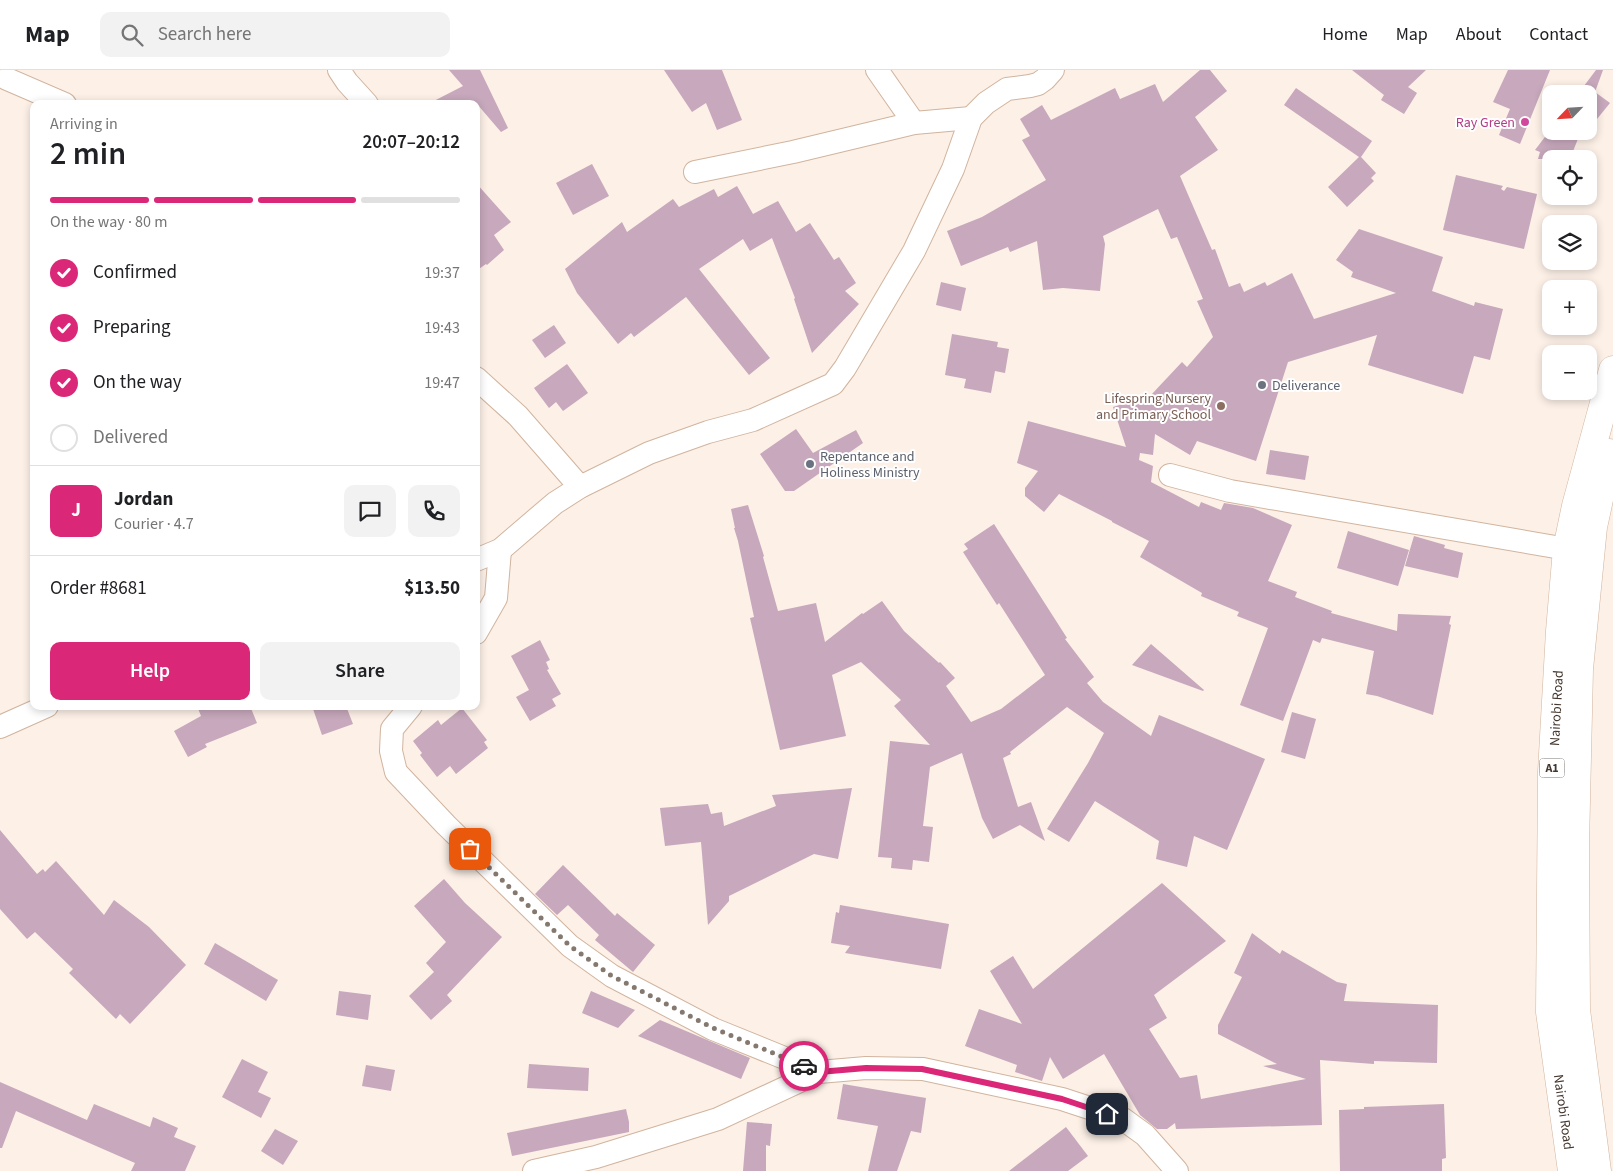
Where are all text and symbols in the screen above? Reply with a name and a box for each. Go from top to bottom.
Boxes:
search box [100,12,450,57]
text: Map [25,17,70,52]
icon: search [118,21,146,49]
text: Search here [158,21,251,48]
text: Home [1322,22,1368,47]
text: Map [1396,22,1428,47]
text: About [1456,22,1501,47]
text: Contact [1529,22,1588,47]
north arrow [1542,85,1598,140]
map controls [1542,85,1597,400]
text: Arriving in [50,113,118,135]
place label: Ray Green [1456,113,1515,133]
marker: Ray Green [1519,116,1531,128]
text: 20:07–20:12 [362,129,460,156]
text: 2 min [50,131,126,177]
button: locate [1542,150,1597,205]
text: On the way · 80 m [50,211,167,233]
button: layers [1542,215,1597,270]
icon: check [50,259,78,287]
text: Confirmed [93,259,177,286]
text: 19:37 [424,262,460,284]
button: + [1542,280,1597,335]
icon: check [50,314,78,342]
text: Preparing [93,314,171,341]
text: 19:43 [424,317,460,339]
button: − [1542,345,1597,400]
icon: check [50,369,78,397]
text: On the way [93,369,182,396]
text: 19:47 [424,372,460,394]
place label: Deliverance [1272,376,1340,396]
marker: Deliverance [1256,379,1268,391]
place label: Lifespring Nursery and Primary School [1096,389,1211,425]
marker: Lifespring Nursery and Primary School [1215,400,1227,412]
text: Delivered [93,424,168,451]
place label: Repentance and Holiness Ministry [820,447,920,483]
marker: Repentance and Holiness Ministry [804,458,816,470]
button: chat [344,485,396,537]
button: phone [408,485,460,537]
text: Jordan [114,486,173,513]
text: J [71,497,81,524]
text: Courier · 4.7 [114,513,194,535]
text: Order #8681 [50,575,147,602]
text: $13.50 [404,575,460,602]
button: Help [50,642,250,700]
button: Share [260,642,460,700]
street label: Nairobi Road [1545,670,1569,746]
road number: A1 [1540,758,1564,778]
pin [449,828,491,870]
icon: bag [456,835,484,863]
courier [779,1041,829,1091]
icon: car [790,1052,818,1080]
street label: Nairobi Road [1548,1073,1578,1151]
pin [1086,1093,1128,1135]
icon: home [1093,1100,1121,1128]

